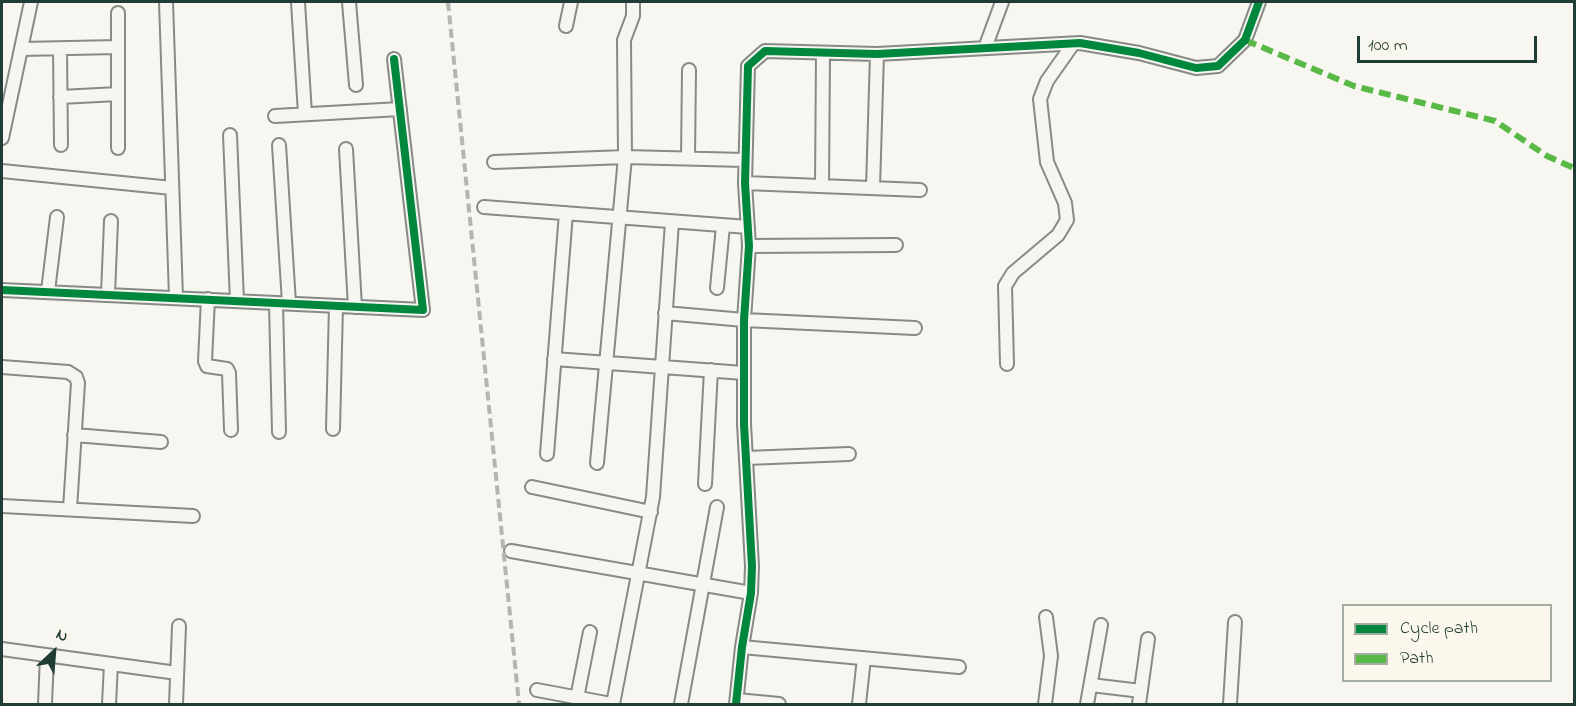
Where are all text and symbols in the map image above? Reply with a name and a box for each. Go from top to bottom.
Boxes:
scale bar [1360,24,1540,62]
text: 100 m [1368,33,1408,59]
legend [1342,604,1552,682]
text: Cycle path [1400,616,1478,642]
north arrow [24,622,84,682]
text: N [52,623,72,649]
text: Path [1400,646,1434,672]

